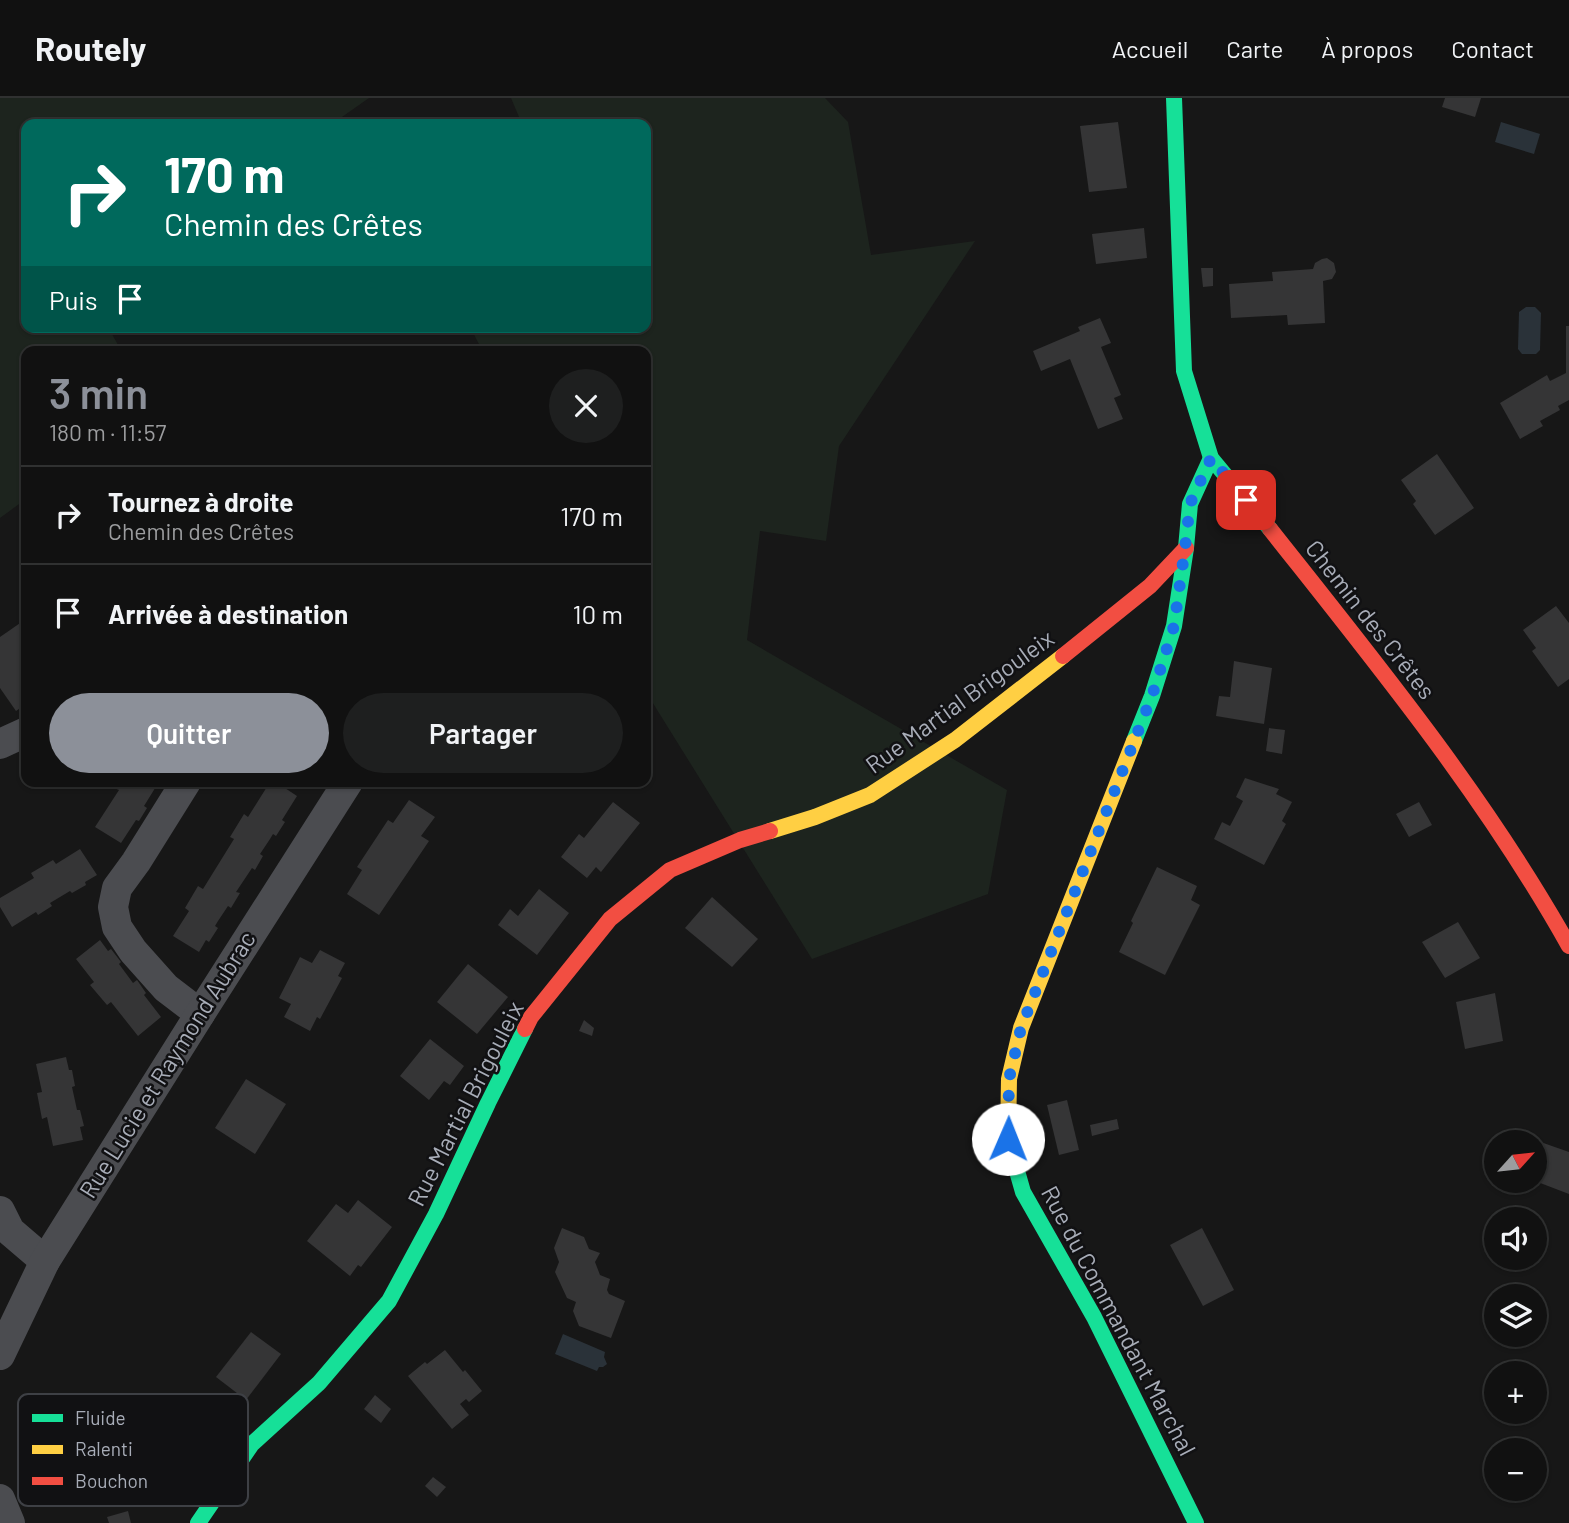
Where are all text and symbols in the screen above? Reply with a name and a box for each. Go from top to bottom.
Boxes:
text: Routely [35,28,146,68]
text: Accueil [1112,34,1188,63]
text: Carte [1226,34,1283,63]
text: À propos [1321,34,1413,63]
text: Contact [1451,34,1534,63]
text: 170 m [164,144,284,203]
icon: right [49,147,140,238]
text: Chemin des Crêtes [164,204,423,242]
icon: arrive [111,280,149,318]
text: Puis [49,284,97,315]
text: 3 min [49,367,148,417]
button: close [549,369,623,443]
text: 180 m · 11:57 [49,418,166,446]
pin [1216,470,1276,530]
icon: arrive [1227,481,1265,519]
text: Tournez à droite [108,486,293,517]
icon: right [49,496,87,534]
text: 170 m [560,500,623,531]
text: Chemin des Crêtes [108,517,294,545]
street label: Chemin des Crêtes [1300,534,1442,705]
icon: arrive [49,594,87,632]
text: Arrivée à destination [108,598,348,629]
text: 10 m [573,598,623,629]
street label: Rue Martial Brigouleix [859,623,1059,779]
button: Quitter [49,693,329,773]
button: Partager [343,693,623,773]
street label: Rue Lucie et Raymond Aubrac [72,925,261,1203]
street label: Rue Martial Brigouleix [401,996,529,1210]
position arrow [971,1102,1045,1176]
north arrow [1484,1130,1547,1194]
map controls [1484,1130,1547,1501]
street label: Rue du Commandant Marchal [1036,1180,1203,1460]
button: sound [1484,1207,1547,1270]
button: layers [1484,1284,1547,1347]
button: + [1484,1361,1547,1424]
legend [18,1394,248,1506]
text: Fluide [75,1406,126,1429]
text: Ralenti [75,1437,133,1460]
button: − [1484,1438,1547,1501]
text: Bouchon [75,1469,148,1492]

